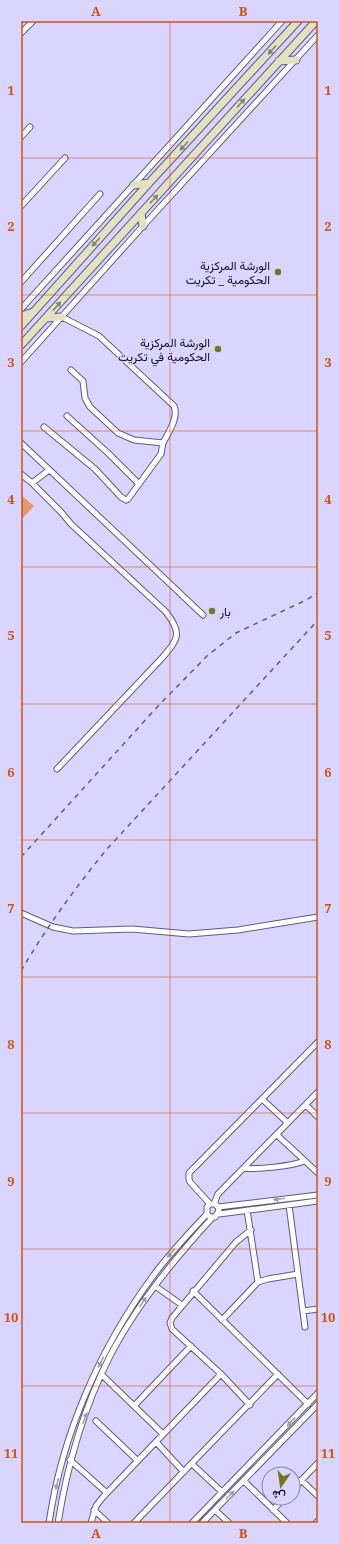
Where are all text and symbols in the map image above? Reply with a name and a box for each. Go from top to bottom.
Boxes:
text: A [91,2,101,20]
text: B [239,2,248,20]
one-way arrow [267,45,276,55]
text: 1 [7,81,15,99]
text: 1 [324,81,332,99]
one-way arrow [237,98,246,109]
one-way arrow [179,141,189,151]
one-way arrow [149,194,159,204]
text: 2 [7,217,15,235]
text: 2 [324,217,332,235]
one-way arrow [92,237,101,247]
place label: الورشة المركزية الحكومية _ تكريت [186,257,270,288]
marker: الورشة المركزية الحكومية _ تكريت [273,267,283,277]
one-way arrow [52,301,62,311]
place label: الورشة المركزية الحكومية في تكريت [118,334,210,367]
marker: الورشة المركزية الحكومية في تكريت [213,344,223,354]
text: 3 [7,353,15,371]
text: 3 [324,353,332,371]
text: 4 [7,490,15,508]
text: 4 [324,490,332,508]
place label: بار [219,603,231,620]
marker: بار [207,606,217,616]
text: 5 [7,626,15,644]
text: 5 [324,626,332,644]
text: 6 [7,763,15,781]
text: 6 [324,763,332,781]
text: 7 [7,899,15,917]
text: 7 [324,899,332,917]
text: 8 [7,1035,15,1053]
text: 8 [324,1035,332,1053]
text: 9 [7,1172,15,1190]
text: 9 [324,1172,332,1190]
one-way arrow [273,1196,285,1202]
one-way arrow [167,1248,176,1259]
one-way arrow [139,1297,147,1307]
text: 10 [4,1308,18,1326]
text: 10 [321,1308,335,1326]
one-way arrow [97,1356,104,1368]
one-way arrow [82,1411,88,1423]
one-way arrow [287,1417,296,1427]
text: 11 [4,1444,18,1462]
text: 11 [321,1444,335,1462]
north arrow [261,1466,301,1506]
one-way arrow [53,1478,59,1490]
text: ش [271,1487,287,1505]
one-way arrow [225,1490,234,1500]
text: A [91,1524,101,1542]
text: B [239,1524,248,1542]

